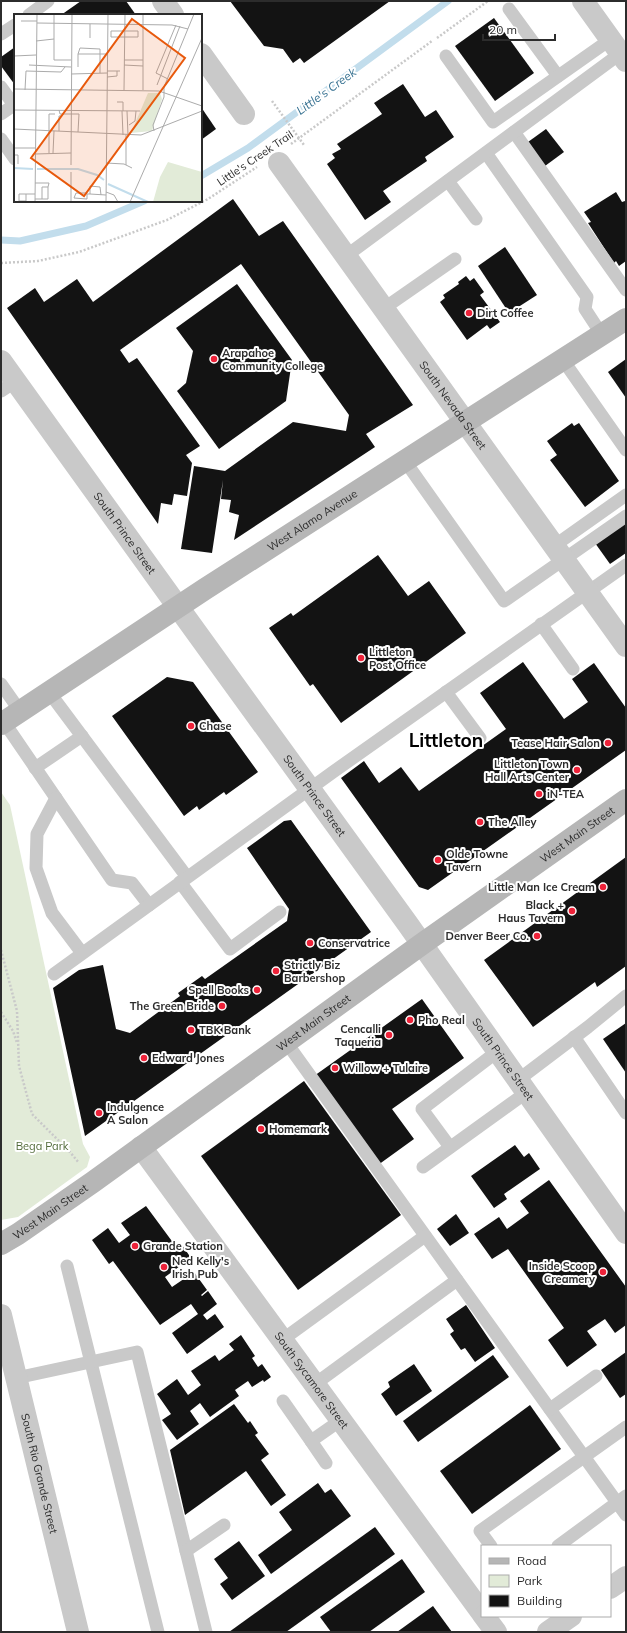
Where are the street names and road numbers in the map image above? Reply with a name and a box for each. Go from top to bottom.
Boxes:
street label: Little's Creek Trail [214,127,296,189]
street label: South Nevada Street [416,358,489,452]
street label: West Alamo Avenue [265,486,360,554]
street label: South Prince Street [91,489,159,577]
street label: South Prince Street [280,752,349,839]
street label: West Main Street [537,803,617,866]
street label: West Main Street [274,991,353,1054]
street label: South Prince Street [469,1015,537,1103]
street label: West Main Street [10,1181,91,1243]
street label: South Sycamore Street [272,1329,352,1431]
street label: South Rio Grande Street [18,1412,61,1535]

